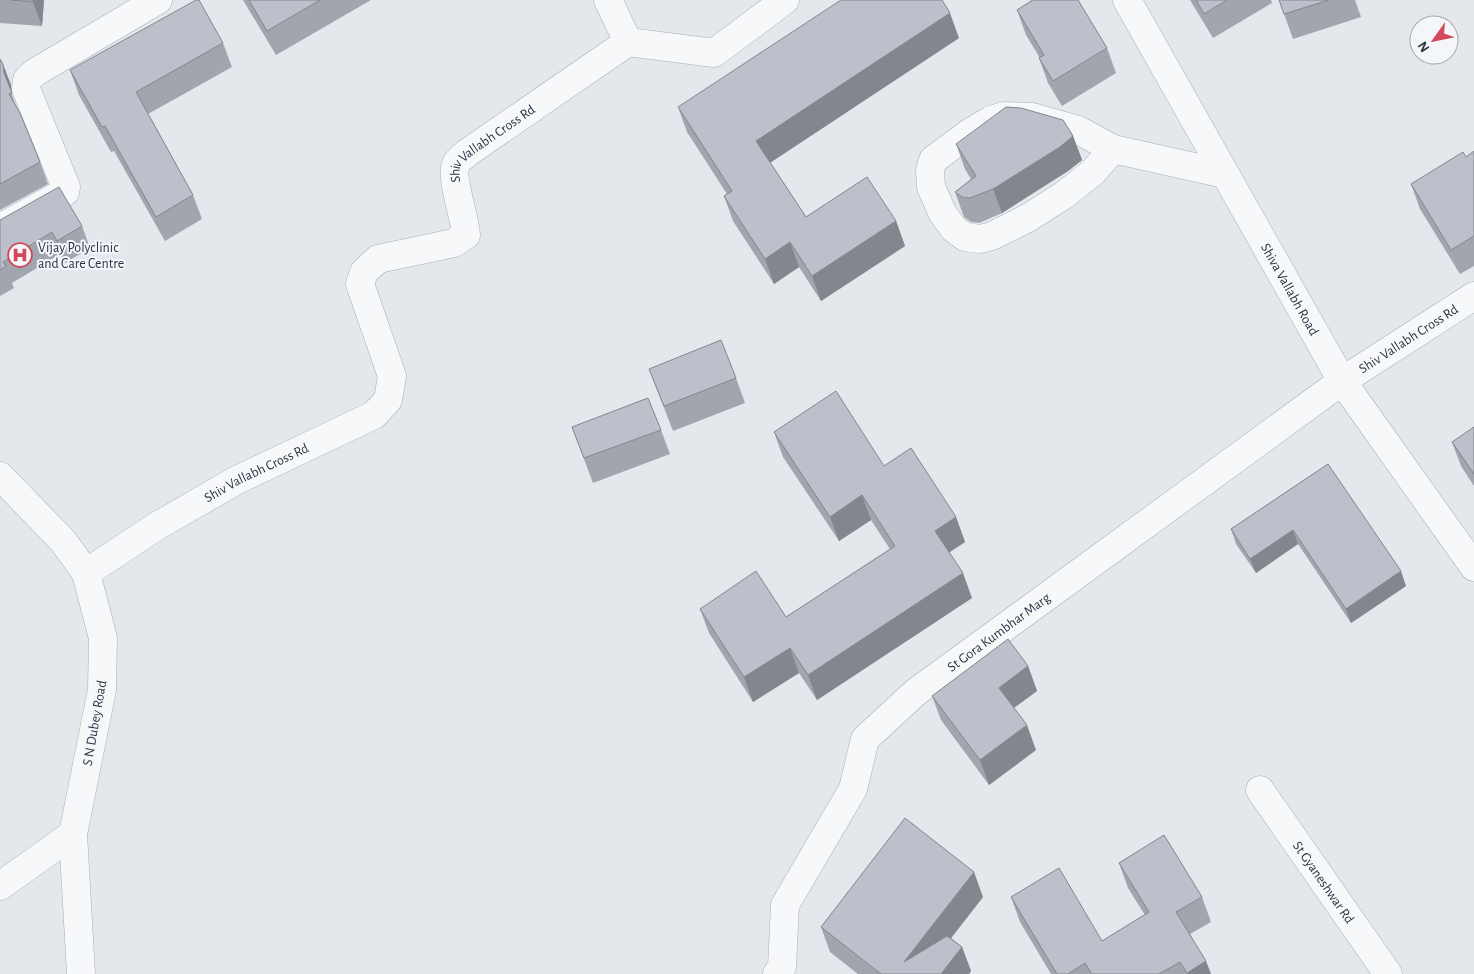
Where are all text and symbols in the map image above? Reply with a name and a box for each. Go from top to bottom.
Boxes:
north arrow [1409,15,1459,65]
text: N [1415,39,1432,54]
street label: Shiv Vallabh Cross Rd [449,102,538,183]
place label: Vijay Polyclinic and Care Centre [38,241,124,271]
street label: Shiva Vallabh Road [1258,241,1321,338]
hospital icon: Vijay Polyclinic and Care Centre [7,242,33,268]
street label: Shiv Vallabh Cross Rd [1357,302,1461,376]
street label: Shiv Vallabh Cross Rd [202,441,311,505]
street label: St Gora Kumbhar Marg [945,591,1053,675]
street label: S N Dubey Road [81,679,109,767]
street label: St Gyaneshwar Rd [1290,839,1356,926]

